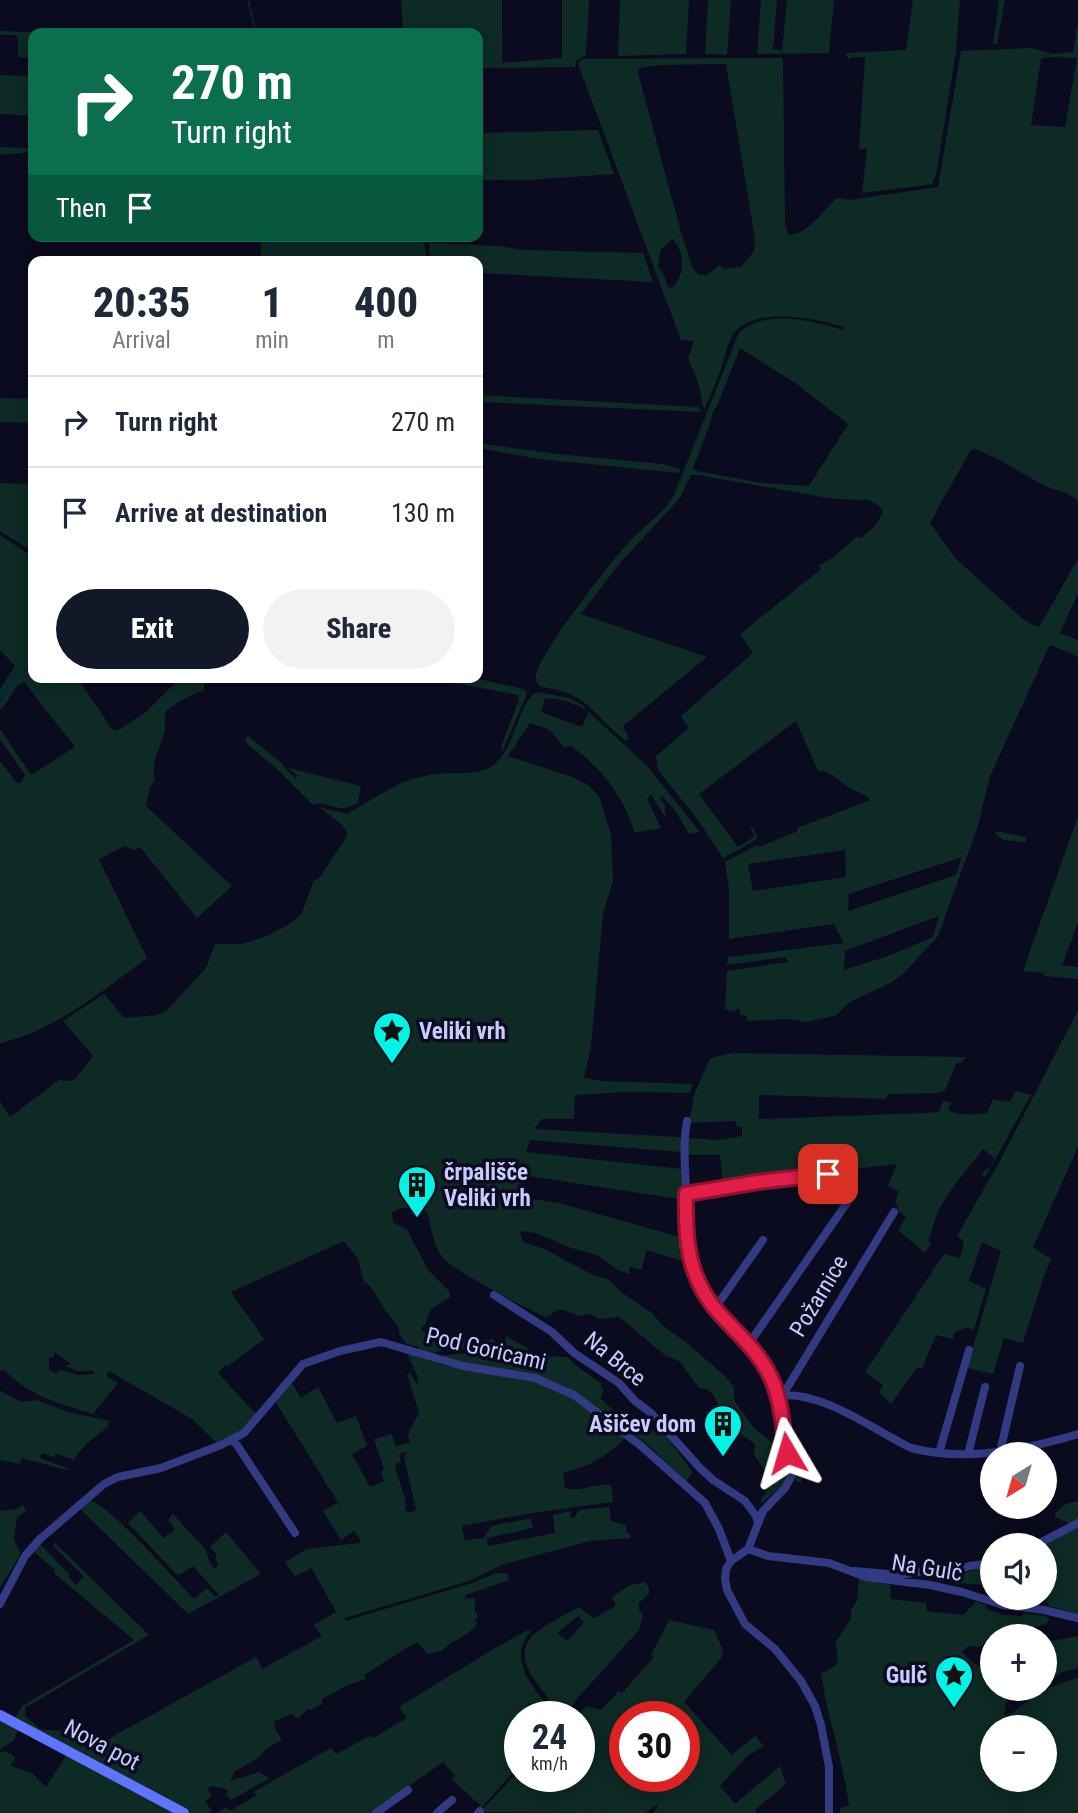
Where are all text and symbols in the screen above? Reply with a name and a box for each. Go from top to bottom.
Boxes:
text: 270 m [171,54,293,111]
icon: right [56,56,147,147]
text: Turn right [171,113,292,151]
icon: arrive [121,189,159,227]
text: Then [56,193,107,223]
text: 20:35 [93,278,190,327]
text: 1 [261,278,283,327]
text: 400 [354,278,418,327]
text: Arrival [112,327,171,354]
text: min [255,327,289,354]
text: m [377,327,395,354]
icon: right [56,403,94,441]
text: Turn right [115,407,217,437]
text: 270 m [391,407,455,437]
icon: arrive [56,494,94,532]
text: Arrive at destination [115,498,327,528]
text: 130 m [391,498,455,528]
button: Exit [56,589,249,669]
button: Share [263,589,455,669]
place icon: Veliki vrh [371,1010,413,1065]
place label: Veliki vrh [419,1018,506,1045]
pin [798,1144,858,1204]
icon: arrive [809,1155,847,1193]
place label: črpališče Veliki vrh [444,1159,531,1212]
building icon: črpališče Veliki vrh [396,1164,438,1219]
street label: Požarnice [784,1251,854,1341]
street label: Pod Goricami [423,1322,549,1376]
street label: Na Brce [579,1326,651,1392]
building icon: Ašičev dom [702,1403,744,1458]
place label: Ašičev dom [589,1411,696,1438]
position arrow [750,1416,824,1490]
north arrow [980,1442,1057,1519]
map controls [980,1442,1057,1792]
button: sound [980,1533,1057,1610]
street label: Na Gulč [890,1549,964,1587]
button: + [980,1624,1057,1701]
place icon: Gulč [933,1654,975,1709]
place label: Gulč [886,1662,927,1689]
speed limit sign: 30 [609,1701,700,1792]
street label: Nova pot [60,1714,144,1776]
button: − [980,1715,1057,1792]
text: 24 [532,1717,567,1758]
text: km/h [531,1753,568,1774]

